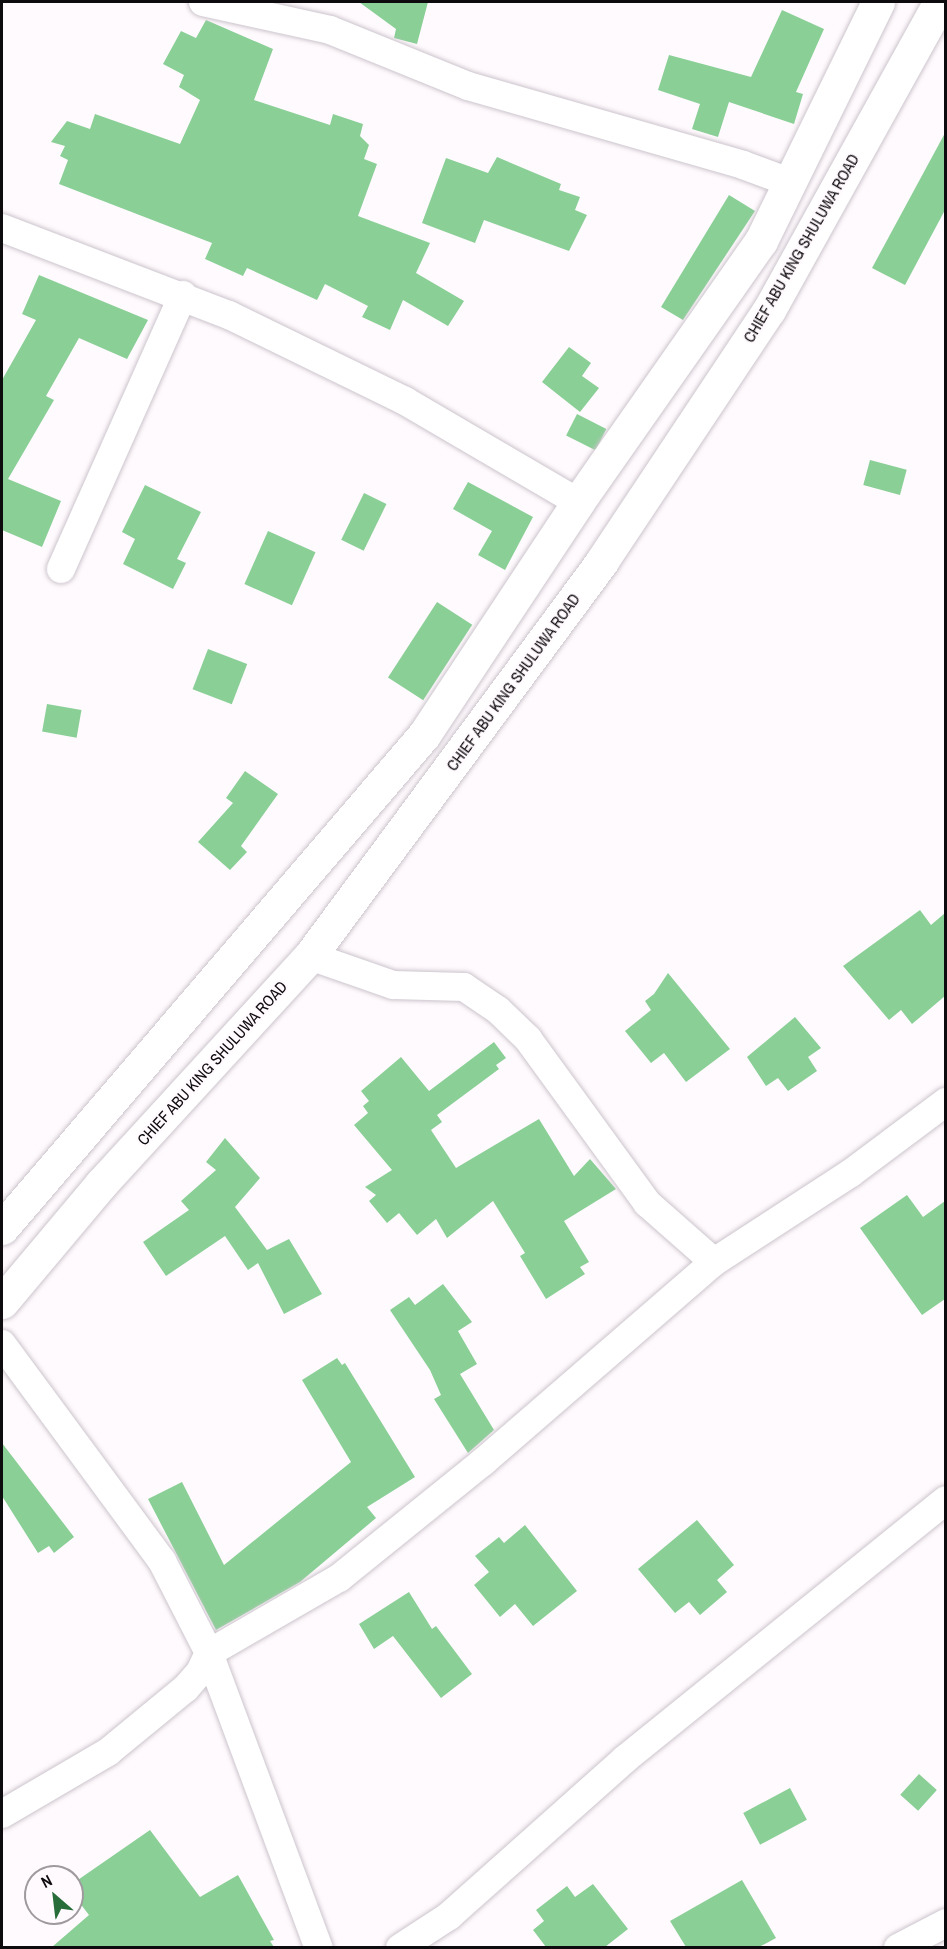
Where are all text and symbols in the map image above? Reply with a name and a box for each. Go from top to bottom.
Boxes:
street label: CHIEF ABU KING SHULUWA ROAD [739,150,863,346]
street label: CHIEF ABU KING SHULUWA ROAD [442,589,584,775]
street label: CHIEF ABU KING SHULUWA ROAD [133,976,291,1150]
north arrow [24,1865,84,1925]
text: N [37,1869,56,1893]

